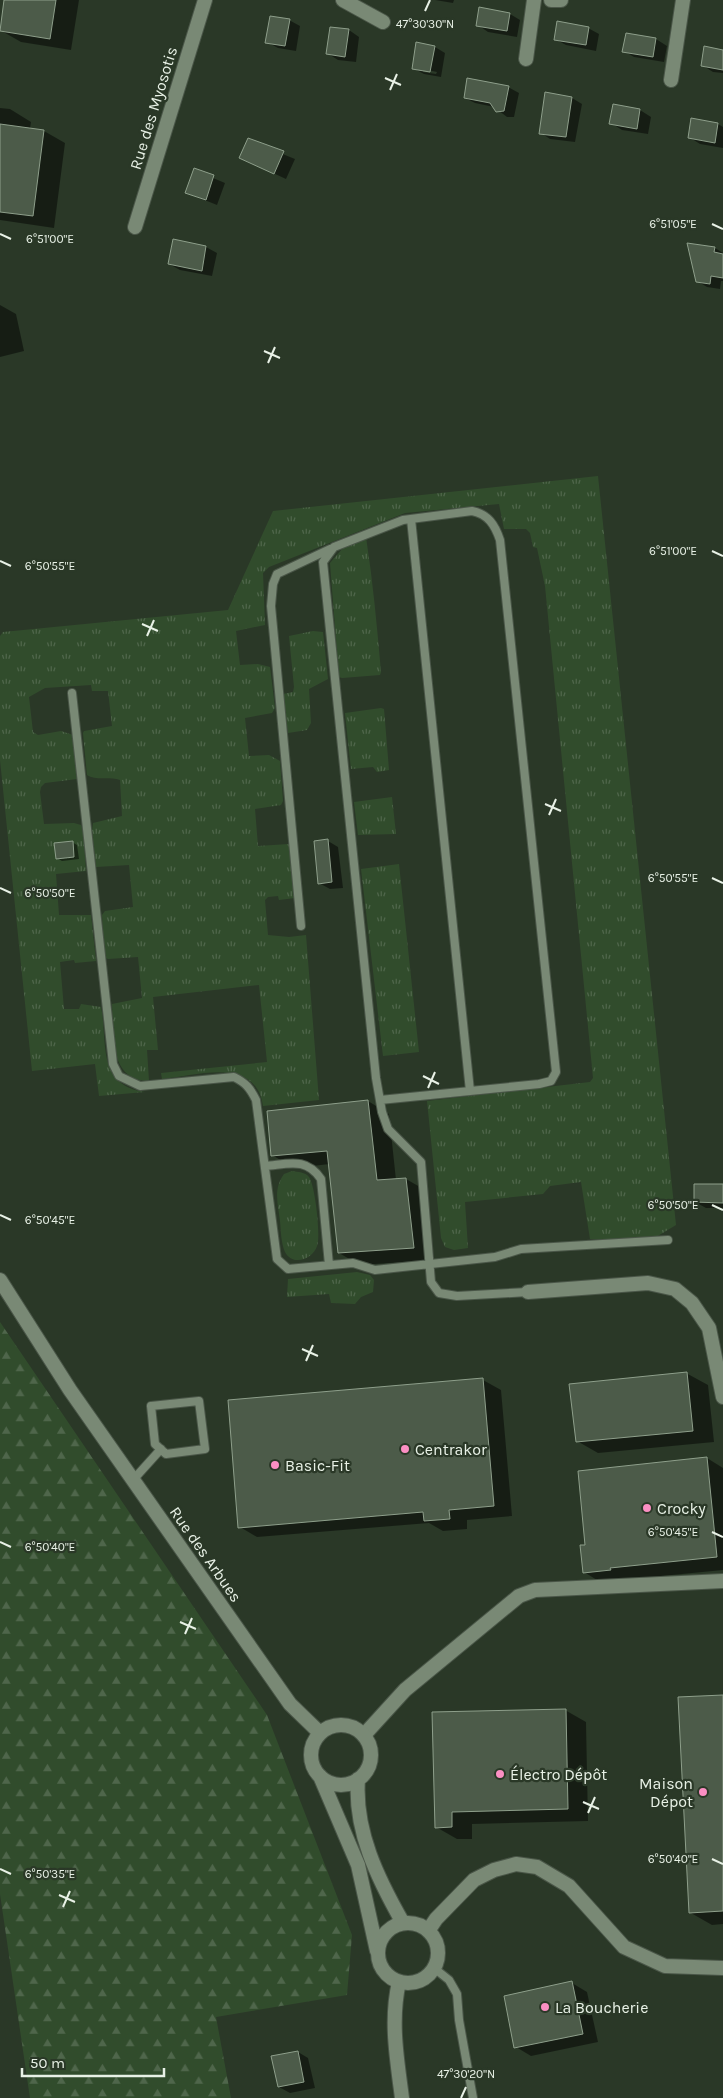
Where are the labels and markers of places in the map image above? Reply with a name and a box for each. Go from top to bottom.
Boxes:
place label: Centrakor [415,1440,487,1459]
marker: Centrakor [399,1443,411,1455]
place label: Basic-Fit [285,1456,350,1475]
marker: Basic-Fit [269,1459,281,1471]
place label: Crocky [657,1499,706,1518]
marker: Crocky [641,1502,653,1514]
place label: Électro Dépôt [510,1765,607,1784]
marker: Électro Dépôt [494,1768,506,1780]
place label: Maison Dépot [639,1774,693,1811]
marker: Maison Dépot [697,1786,709,1798]
place label: La Boucherie [555,1998,648,2017]
marker: La Boucherie [539,2001,551,2013]

